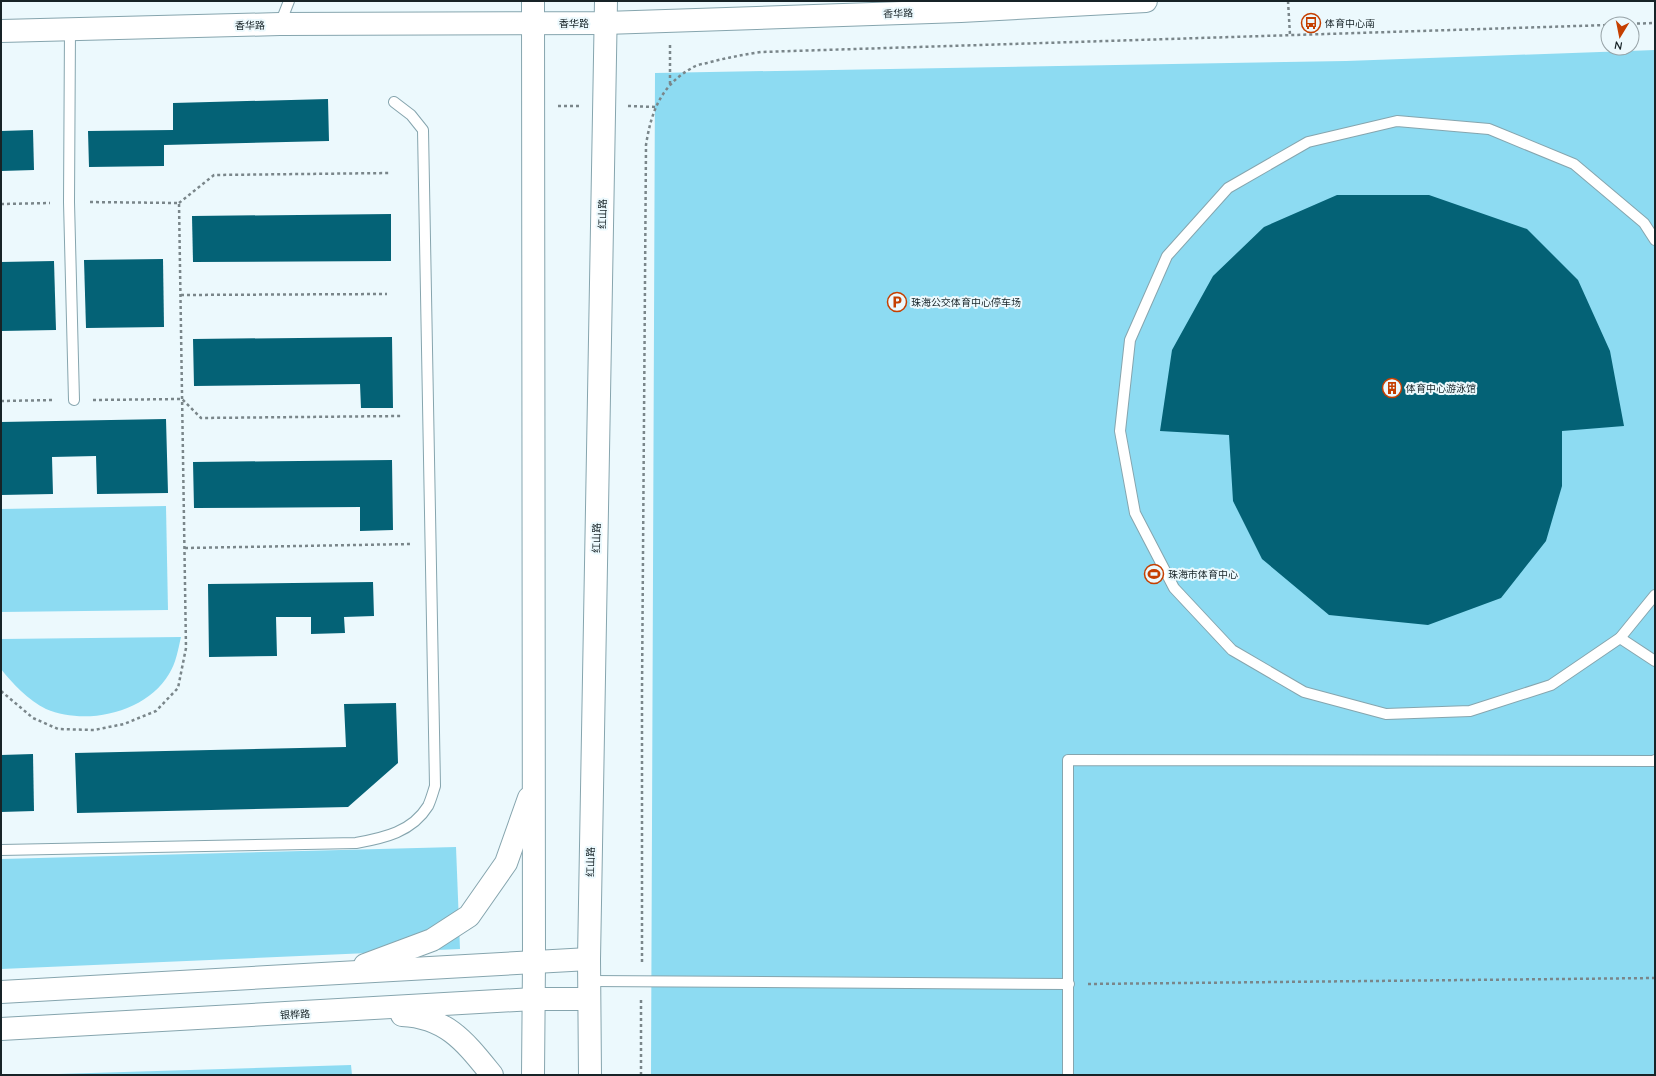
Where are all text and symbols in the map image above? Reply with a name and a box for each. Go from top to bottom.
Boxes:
street label: 香华路 [883,6,913,21]
bus stop icon: 体育中心南 [1300,12,1322,34]
north arrow [1600,16,1640,56]
street label: 香华路 [559,17,589,30]
place label: 体育中心南 [1325,17,1375,30]
street label: 香华路 [235,19,265,32]
text: N [1613,38,1623,53]
street label: 红山路 [596,199,609,229]
parking icon: 珠海公交体育中心停车场 [886,291,908,313]
place label: 珠海公交体育中心停车场 [911,296,1021,309]
building icon: 体育中心游泳馆 [1381,377,1403,399]
place label: 体育中心游泳馆 [1406,382,1476,395]
street label: 红山路 [590,523,603,553]
sports icon: 珠海市体育中心 [1143,563,1165,585]
place label: 珠海市体育中心 [1168,568,1238,581]
street label: 红山路 [584,847,597,877]
street label: 银桦路 [280,1007,310,1022]

